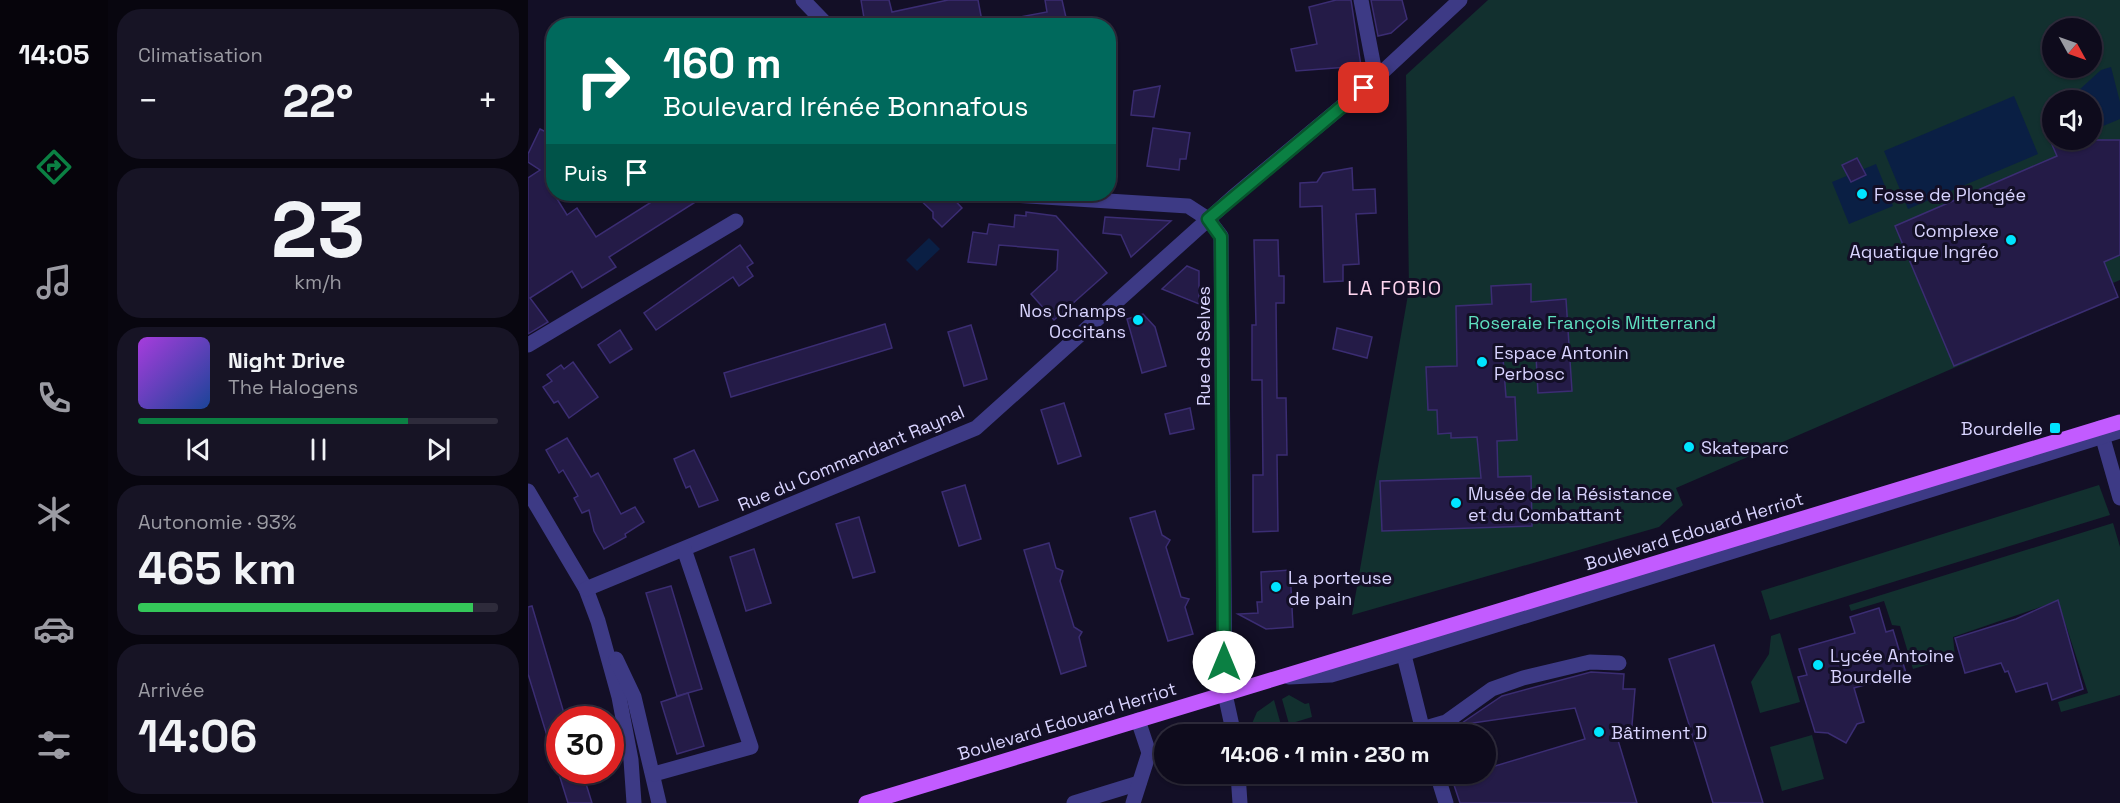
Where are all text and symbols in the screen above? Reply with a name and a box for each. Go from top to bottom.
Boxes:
north arrow [2042,18,2102,78]
map controls [2042,18,2102,150]
text: 14:05 [18,37,90,72]
text: 160 m [663,37,782,90]
text: Climatisation [138,42,263,68]
icon: right [564,42,642,120]
pin [1338,62,1389,113]
icon: arrive [1347,71,1380,104]
text: 22° [282,73,354,130]
text: − [138,80,158,122]
text: + [478,80,498,122]
text: Boulevard Irénée Bonnafous [663,89,1029,124]
button: sound [2042,90,2102,150]
icon: directions [33,146,75,188]
icon: arrive [620,156,653,189]
text: Puis [564,159,608,187]
text: 23 [271,180,365,280]
place label: Fosse de Plongée [1874,183,2026,206]
marker: Fosse de Plongée [1855,187,1869,201]
place label: Complexe Aquatique Ingréo [1849,219,1999,263]
marker: Complexe Aquatique Ingréo [2004,233,2018,247]
icon: music [33,261,75,303]
text: km/h [294,269,342,295]
district label: LA FOBIO [1347,275,1443,301]
street label: Rue de Selves [1192,286,1215,406]
place label: Nos Champs Occitans [1019,299,1126,343]
park label: Roseraie François Mitterrand [1468,311,1716,334]
marker: Nos Champs Occitans [1131,313,1145,327]
place label: Espace Antonin Perbosc [1494,341,1629,385]
text: Night Drive [228,346,345,374]
marker: Espace Antonin Perbosc [1475,355,1489,369]
text: The Halogens [228,374,358,400]
icon: phone [33,377,75,419]
street label: Rue du Commandant Raynal [734,400,968,516]
place label: Bourdelle [1961,417,2043,440]
marker: Bourdelle [2048,421,2062,435]
icon: previous [182,433,215,466]
icon: pause [302,433,335,466]
icon: next [422,433,455,466]
place label: Skateparc [1701,436,1789,459]
marker: Skateparc [1682,440,1696,454]
place label: Musée de la Résistance et du Combattant [1468,482,1673,526]
street label: Boulevard Edouard Herriot [1582,487,1806,575]
icon: climate [33,493,75,535]
marker: Musée de la Résistance et du Combattant [1449,496,1463,510]
text: Autonomie · 93% [138,509,296,535]
text: 465 km [138,540,297,597]
place label: La porteuse de pain [1288,566,1392,610]
marker: La porteuse de pain [1269,580,1283,594]
icon: car [33,608,75,650]
position arrow [1192,630,1256,694]
place label: Lycée Antoine Bourdelle [1830,644,1955,688]
marker: Lycée Antoine Bourdelle [1811,658,1825,672]
text: Arrivée [138,677,205,703]
street label: Boulevard Edouard Herriot [955,677,1179,765]
speed limit sign: 30 [546,706,624,784]
text: 14:06 [138,708,257,765]
place label: Bâtiment D [1611,721,1707,744]
icon: filters [33,724,75,766]
marker: Bâtiment D [1592,725,1606,739]
text: 14:06 · 1 min · 230 m [1220,740,1430,768]

